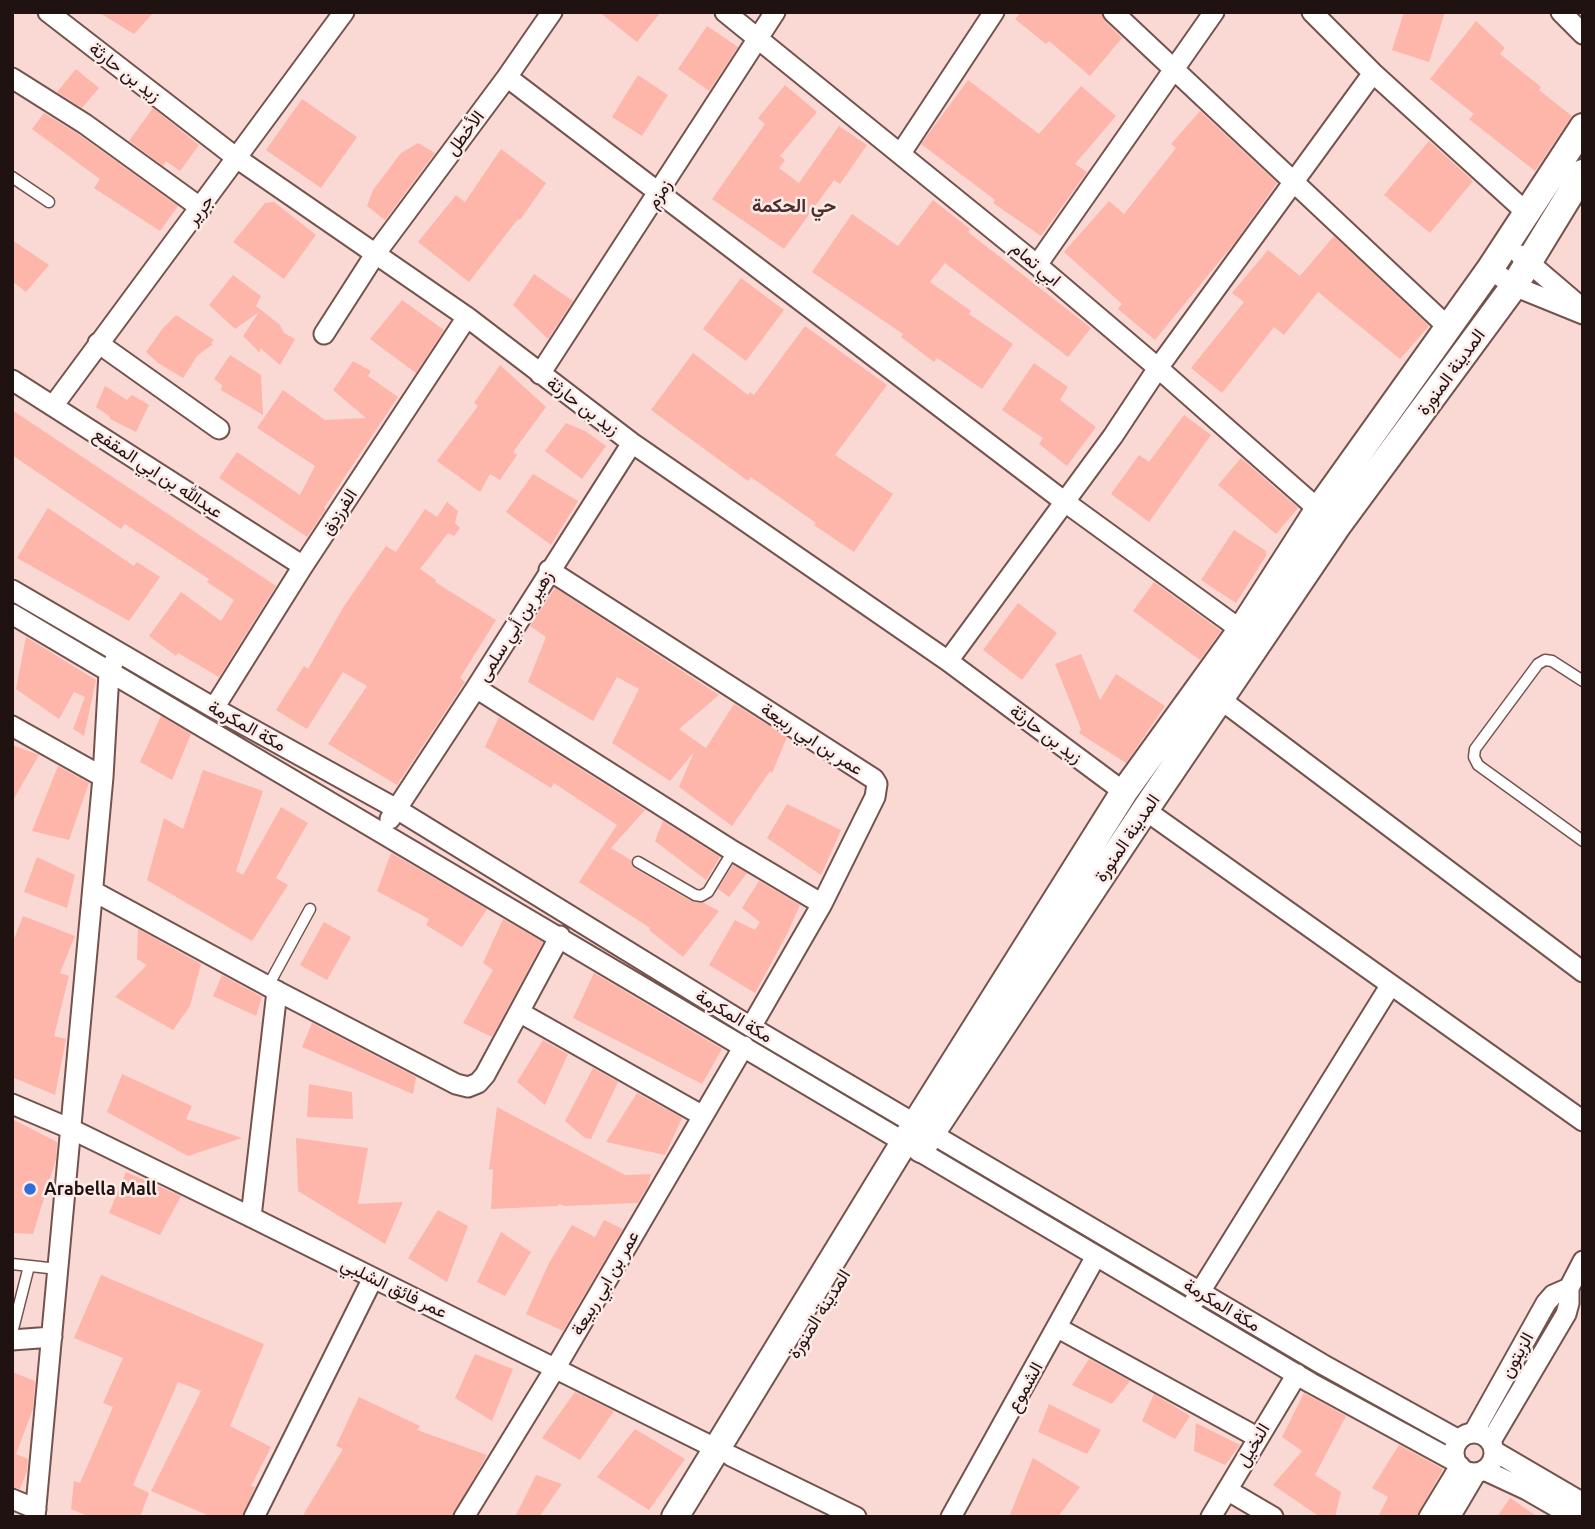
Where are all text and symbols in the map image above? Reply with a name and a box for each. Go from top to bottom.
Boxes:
street label: زيد بن حارثة [85,37,165,107]
street label: الأخطل [441,106,489,160]
street label: زمزم [642,175,676,213]
street label: جرير [182,191,218,229]
district label: حي الحكمة [752,195,836,217]
street label: ابي تمام [1007,237,1065,291]
street label: المدينة المنورة [1413,325,1489,419]
street label: زيد بن حارثة [543,372,623,440]
street label: عبدالله بن ابي المقفع [89,423,227,523]
street label: الفرزدق [316,485,362,539]
street label: زهير بن أبي سلمى [472,566,558,686]
street label: مكة المكرمة [204,696,290,756]
street label: عمر بن ابي ربيعة [757,698,867,780]
street label: زيد بن حارثة [1006,700,1086,768]
street label: المدينة المنورة [1090,790,1164,886]
street label: مكة المكرمة [692,985,776,1047]
place label: Arabella Mall [44,1178,157,1200]
marker: Arabella Mall [22,1181,38,1197]
street label: عمر بن ابي ربيعة [566,1227,644,1339]
street label: عمر فائق الشلبي [337,1253,451,1323]
street label: المدينة المنورة [783,1265,855,1363]
street label: مكة المكرمة [1180,1274,1264,1336]
street label: الزيتون [1496,1329,1538,1381]
street label: الشموع [1002,1358,1048,1416]
street label: النخيل [1232,1419,1274,1471]

